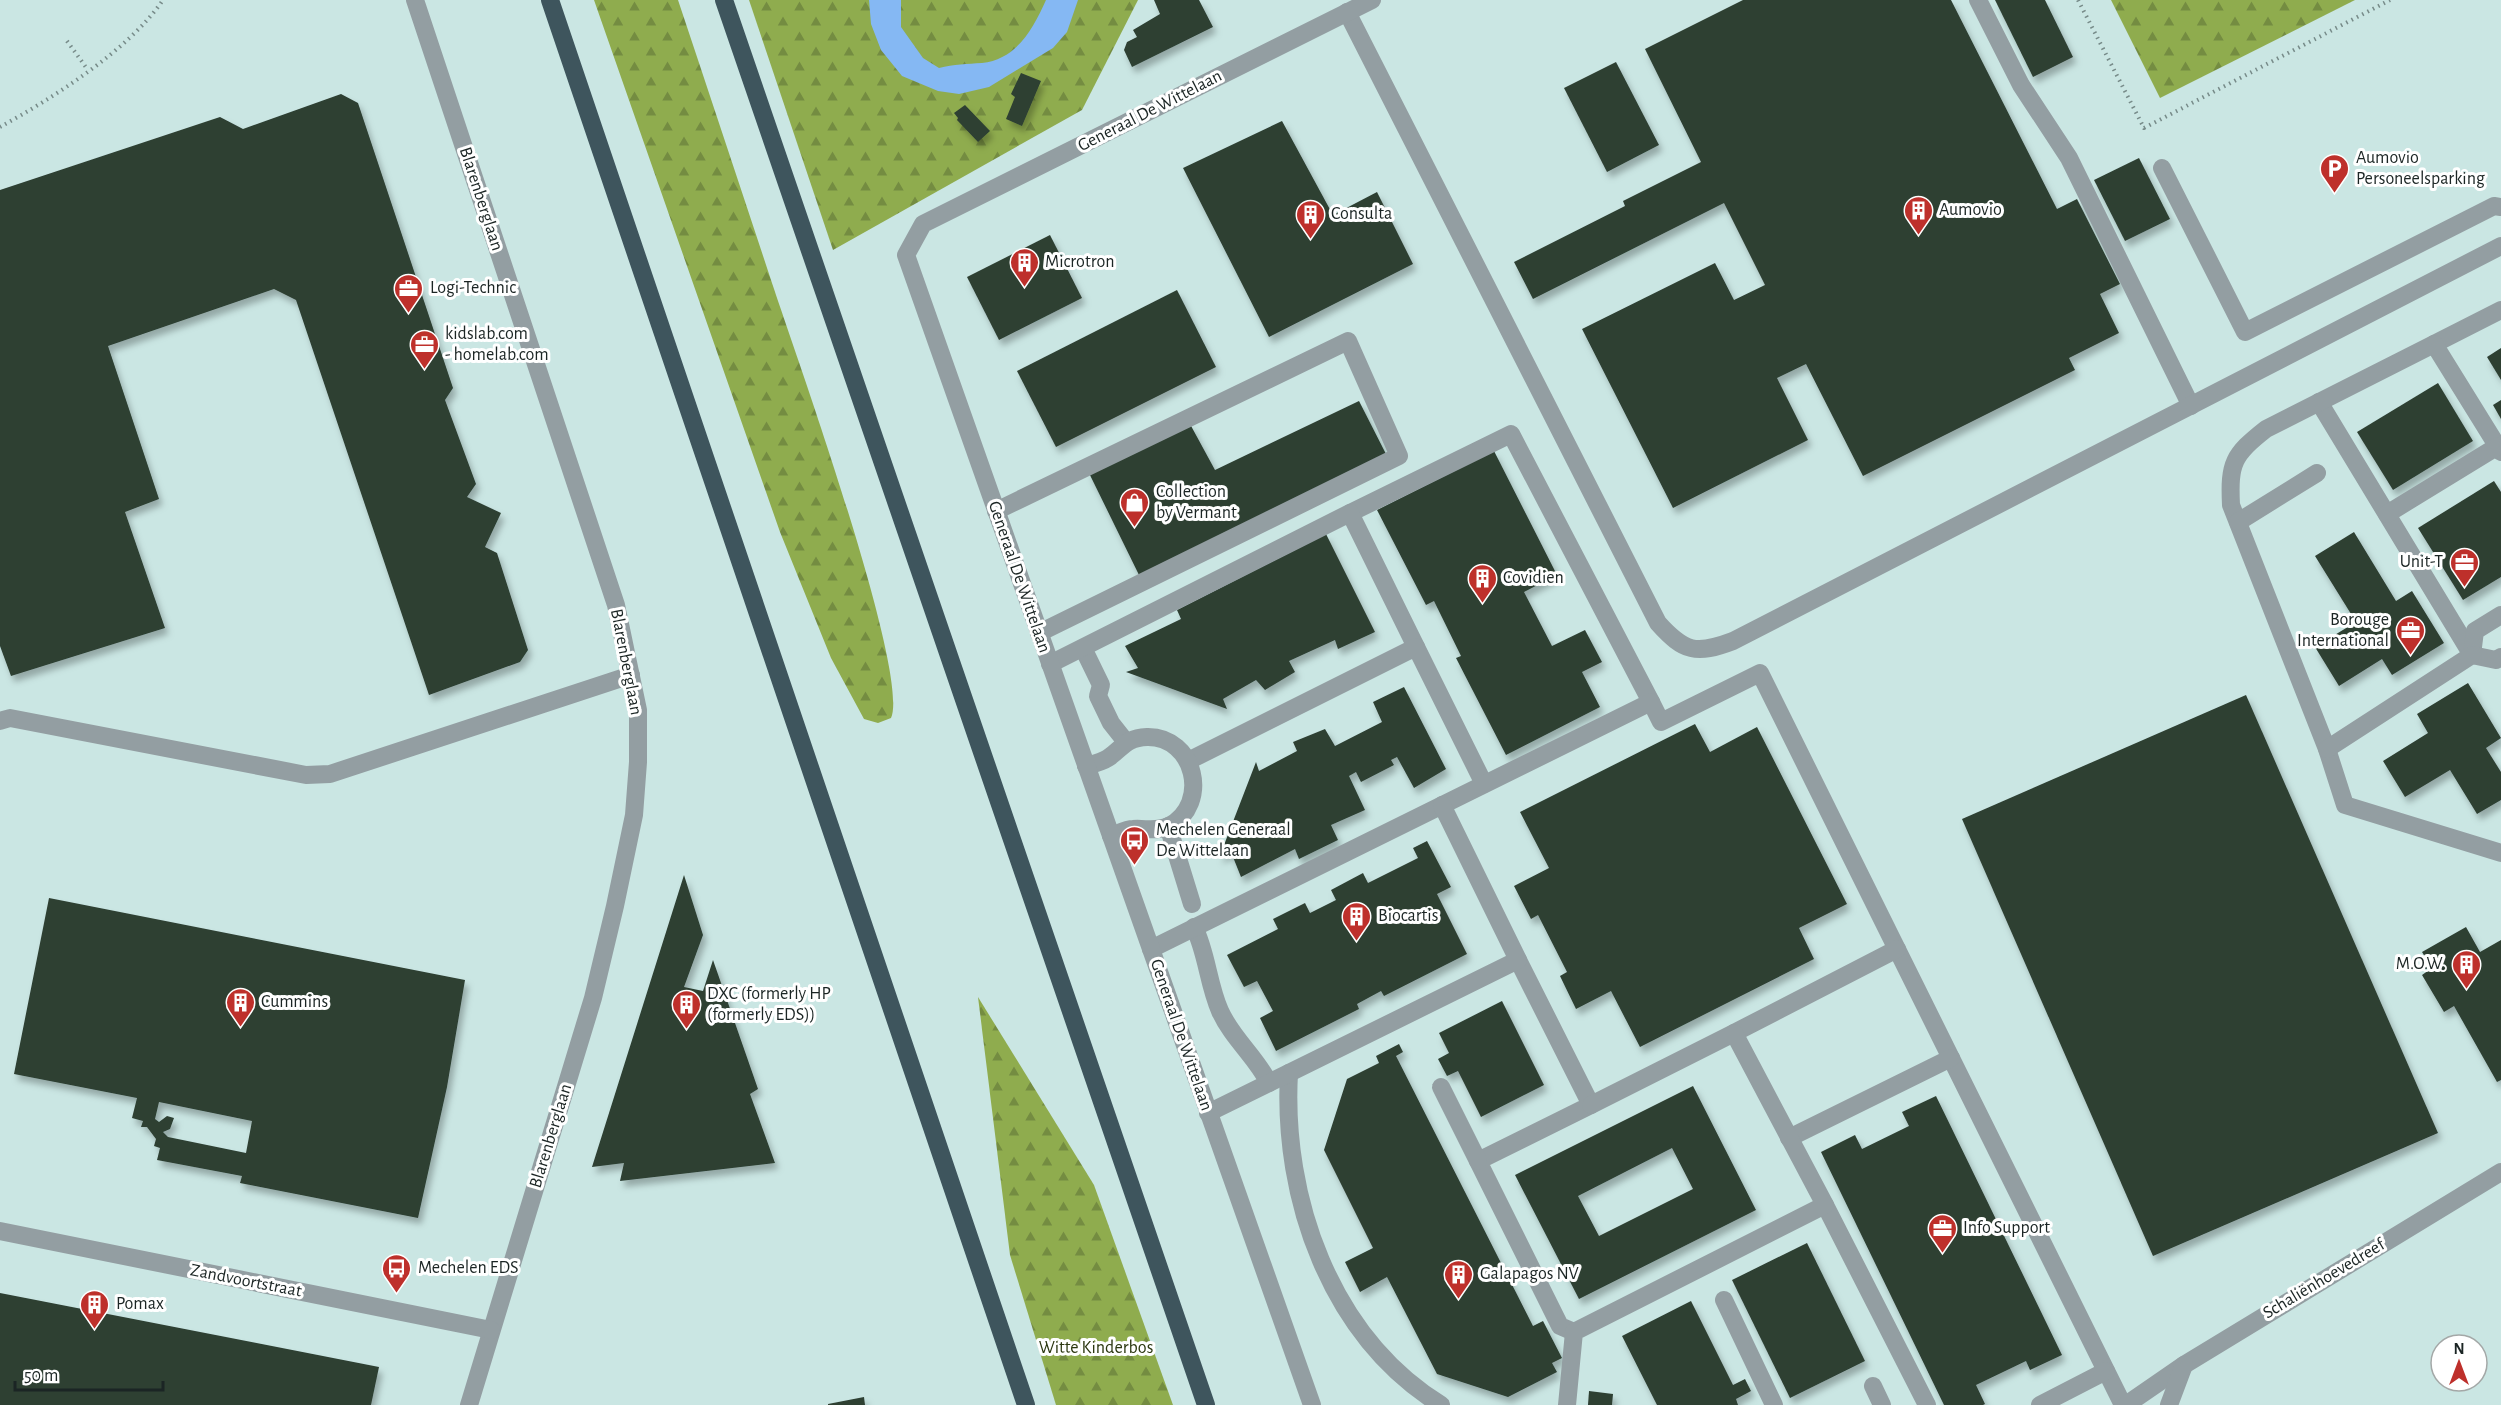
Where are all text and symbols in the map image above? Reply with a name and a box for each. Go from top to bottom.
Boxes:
street label: Generaal De Wittelaan [1075,67,1225,155]
street label: Blarenberglaan [456,145,506,253]
place label: Aumovio Personeelsparking [2356,149,2485,188]
parking icon: Aumovio Personeelsparking [2319,152,2351,194]
building icon: Aumovio [1902,194,1934,236]
building icon: Consulta [1294,198,1326,240]
place label: Aumovio [1939,201,2002,219]
place label: Consulta [1331,205,1392,223]
building icon: Microtron [1008,246,1040,288]
place label: Microtron [1045,253,1114,271]
office icon: Logi-Technic [393,272,425,314]
place label: Logi-Technic [430,279,516,297]
place label: kidslab.com - homelab.com [445,325,549,364]
office icon: kidslab.com - homelab.com [408,328,440,370]
place label: Collection by Vermant [1156,483,1237,522]
shop icon: Collection by Vermant [1119,486,1151,528]
street label: Generaal De Wittelaan [985,499,1053,655]
office icon: Unit-T [2448,546,2480,588]
place label: Unit-T [2400,553,2443,571]
building icon: Covidien [1466,562,1498,604]
place label: Covidien [1503,569,1564,587]
street label: Blarenberglaan [607,607,645,717]
place label: Borouge International [2297,611,2389,650]
office icon: Borouge International [2394,614,2426,656]
place label: Mechelen Generaal De Wittelaan [1156,821,1291,860]
bus stop icon: Mechelen Generaal De Wittelaan [1119,824,1151,866]
building icon: Biocartis [1341,900,1373,942]
place label: Biocartis [1378,907,1438,925]
building icon: M.O.W. [2450,948,2482,990]
place label: M.O.W. [2396,955,2445,973]
street label: Generaal De Wittelaan [1147,957,1215,1113]
place label: DXC (formerly HP (formerly EDS)) [707,985,831,1024]
building icon: Cummins [224,986,256,1028]
building icon: DXC (formerly HP (formerly EDS)) [670,988,702,1030]
place label: Cummins [261,993,328,1011]
street label: Blarenberglaan [527,1082,575,1190]
office icon: Info Support [1926,1212,1958,1254]
place label: Info Support [1963,1219,2050,1237]
street label: Schaliënhoevedreef [2260,1235,2389,1322]
bus stop icon: Mechelen EDS [381,1252,413,1294]
building icon: Galapagos NV [1443,1258,1475,1300]
place label: Mechelen EDS [418,1259,519,1277]
street label: Zandvoortstraat [189,1261,303,1301]
place label: Galapagos NV [1480,1265,1579,1283]
building icon: Pomax [79,1288,111,1330]
place label: Pomax [116,1295,164,1313]
north arrow [2429,1333,2489,1393]
park label: Witte Kinderbos [1039,1339,1153,1357]
text: N [2453,1341,2465,1357]
scale bar [15,1354,164,1392]
text: 50 m [24,1367,58,1385]

